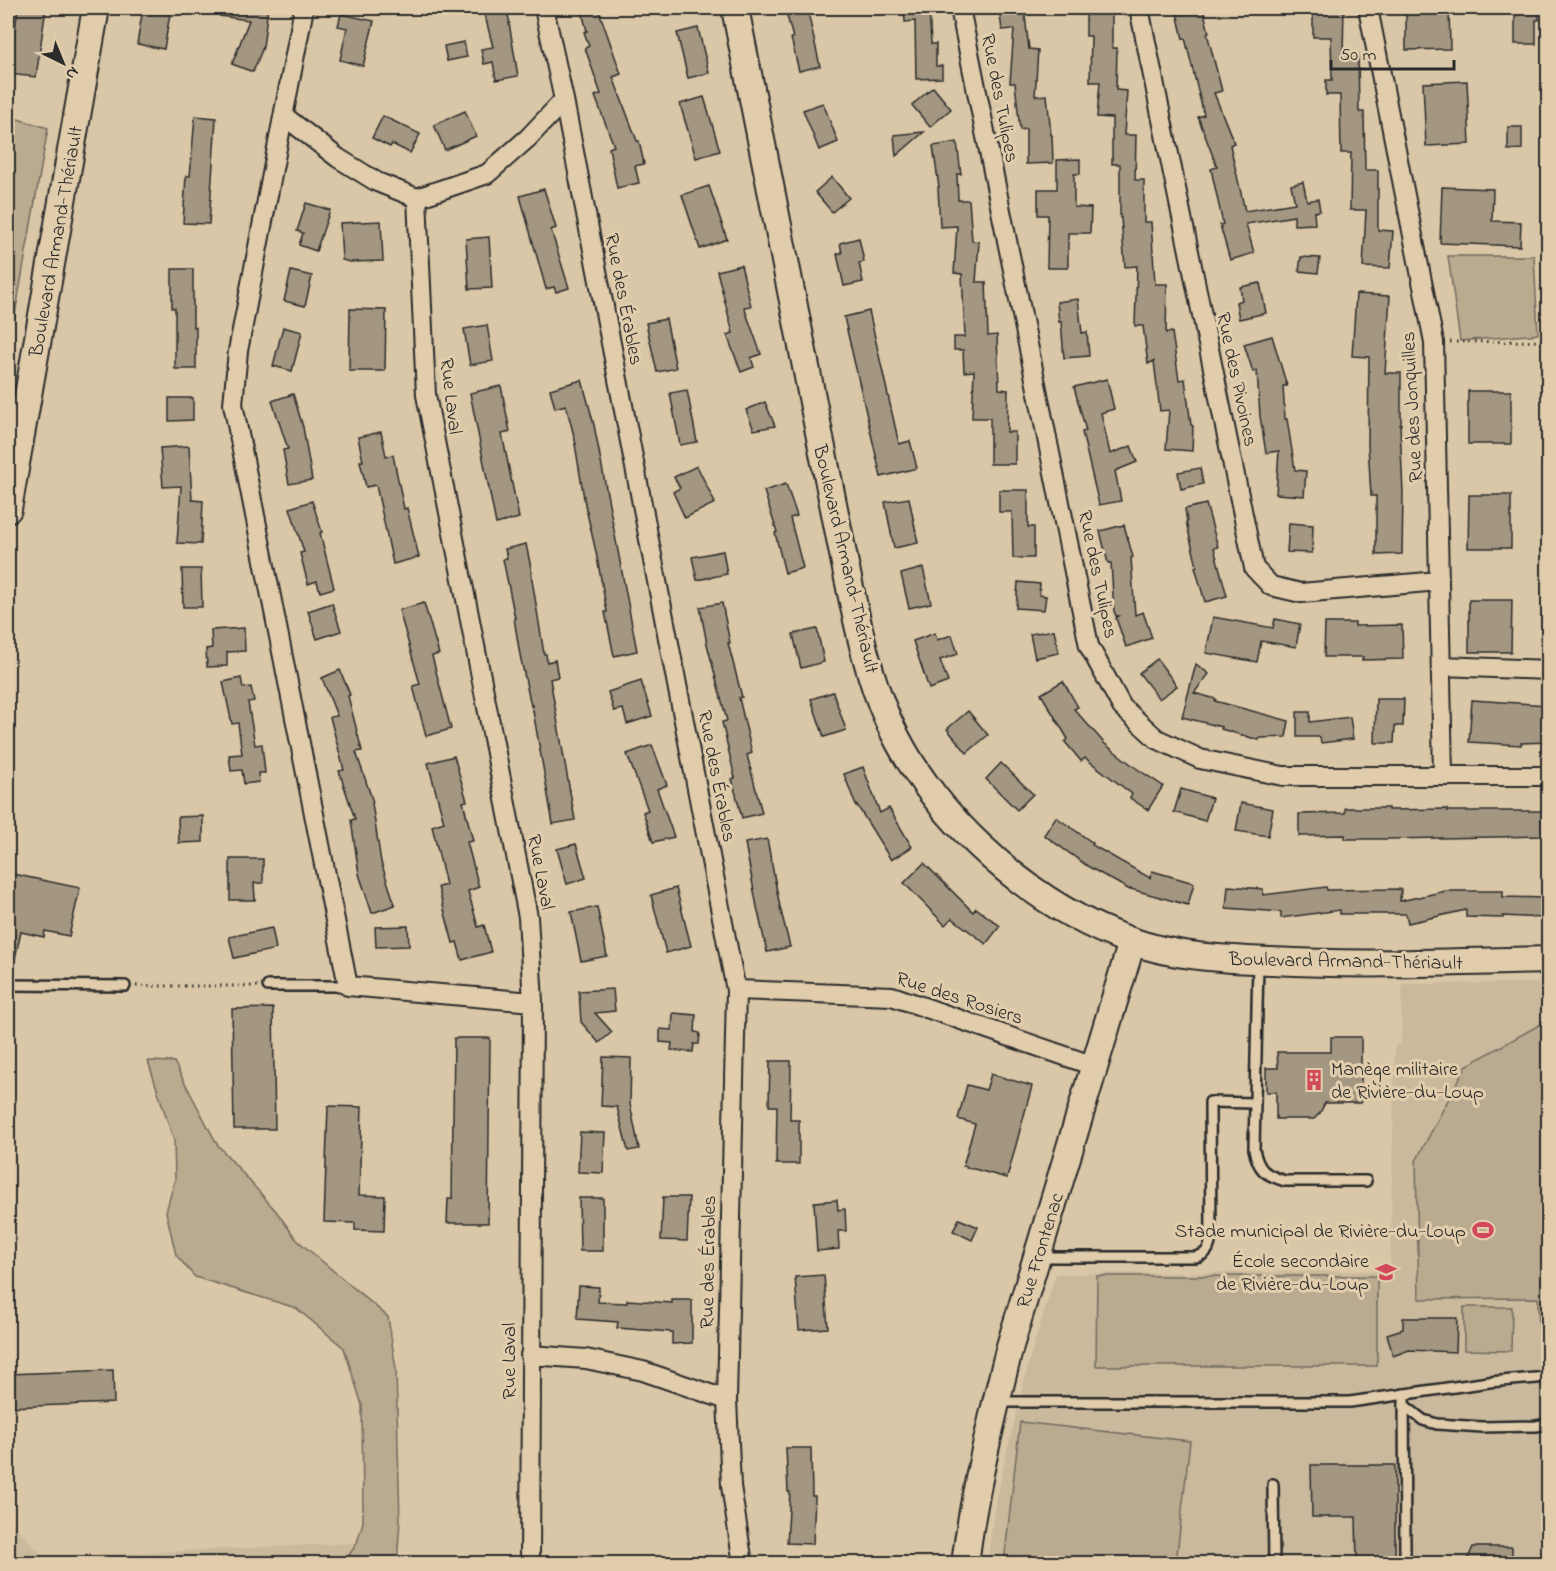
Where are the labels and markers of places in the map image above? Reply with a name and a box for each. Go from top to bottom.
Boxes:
place label: Manège militaire de Rivière-du-Loup [1331,1056,1484,1108]
building icon: Manège militaire de Rivière-du-Loup [1302,1068,1326,1092]
place label: Stade municipal de Rivière-du-Loup [1175,1218,1466,1247]
sports icon: Stade municipal de Rivière-du-Loup [1471,1218,1495,1242]
place label: École secondaire de Rivière-du-Loup [1216,1248,1369,1300]
school or university icon: École secondaire de Rivière-du-Loup [1374,1260,1398,1284]

